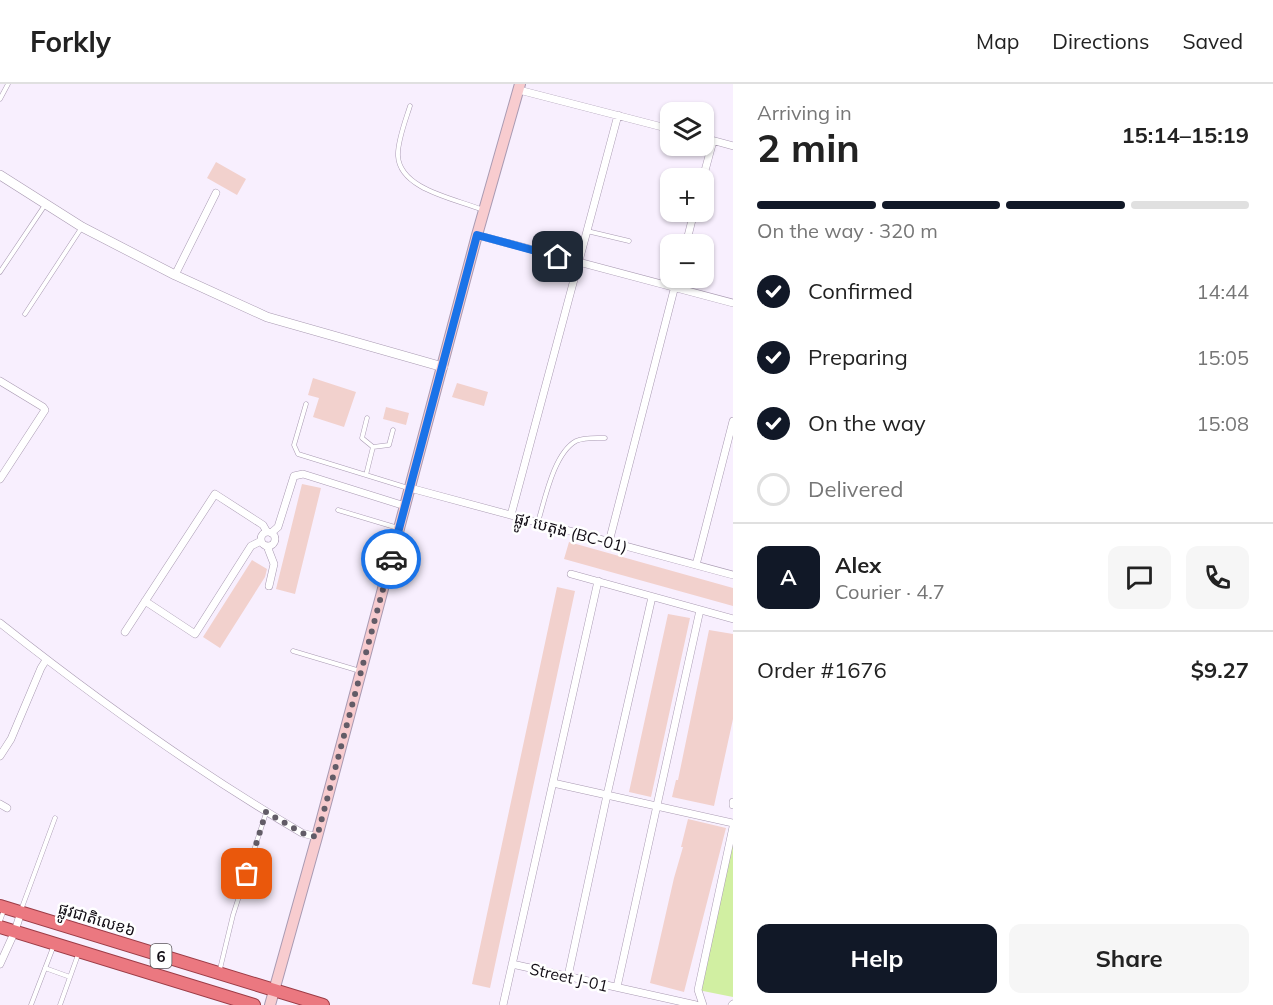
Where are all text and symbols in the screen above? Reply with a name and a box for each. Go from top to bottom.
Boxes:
text: Forkly [30,24,111,59]
text: Map [976,28,1019,54]
text: Directions [1052,28,1149,54]
text: Saved [1182,28,1243,54]
text: Arriving in [757,100,852,125]
map controls [660,102,714,288]
button: layers [660,102,714,156]
text: 15:14–15:19 [1121,121,1249,149]
text: 2 min [757,123,860,172]
button: + [660,168,714,222]
text: On the way · 320 m [757,218,938,243]
pin [532,231,583,282]
button: − [660,234,714,288]
icon: home [541,240,574,273]
icon: check [757,275,790,308]
text: Confirmed [808,277,913,305]
text: 14:44 [1196,279,1249,304]
icon: check [757,341,790,374]
text: Preparing [808,343,908,371]
text: 15:05 [1196,345,1249,370]
icon: check [757,407,790,440]
text: On the way [808,409,926,437]
text: 15:08 [1196,411,1249,436]
text: Delivered [808,475,903,503]
street label: ផ្លូវ បេតុង (BC-01) [511,507,630,561]
courier [361,529,421,589]
icon: car [375,543,408,576]
button: chat [1108,546,1171,609]
button: phone [1186,546,1249,609]
text: Alex [835,551,881,579]
text: A [780,563,797,591]
text: Courier · 4.7 [835,579,945,604]
text: Order #1676 [757,656,887,684]
text: $9.27 [1191,656,1249,684]
pin [221,848,272,899]
icon: bag [230,857,263,890]
street label: ផ្លូវជាតិលេខ៦ [54,898,138,945]
button: Help [757,924,997,993]
button: Share [1009,924,1249,993]
road number: 6 [150,944,172,968]
street label: Street J-01 [528,958,610,996]

